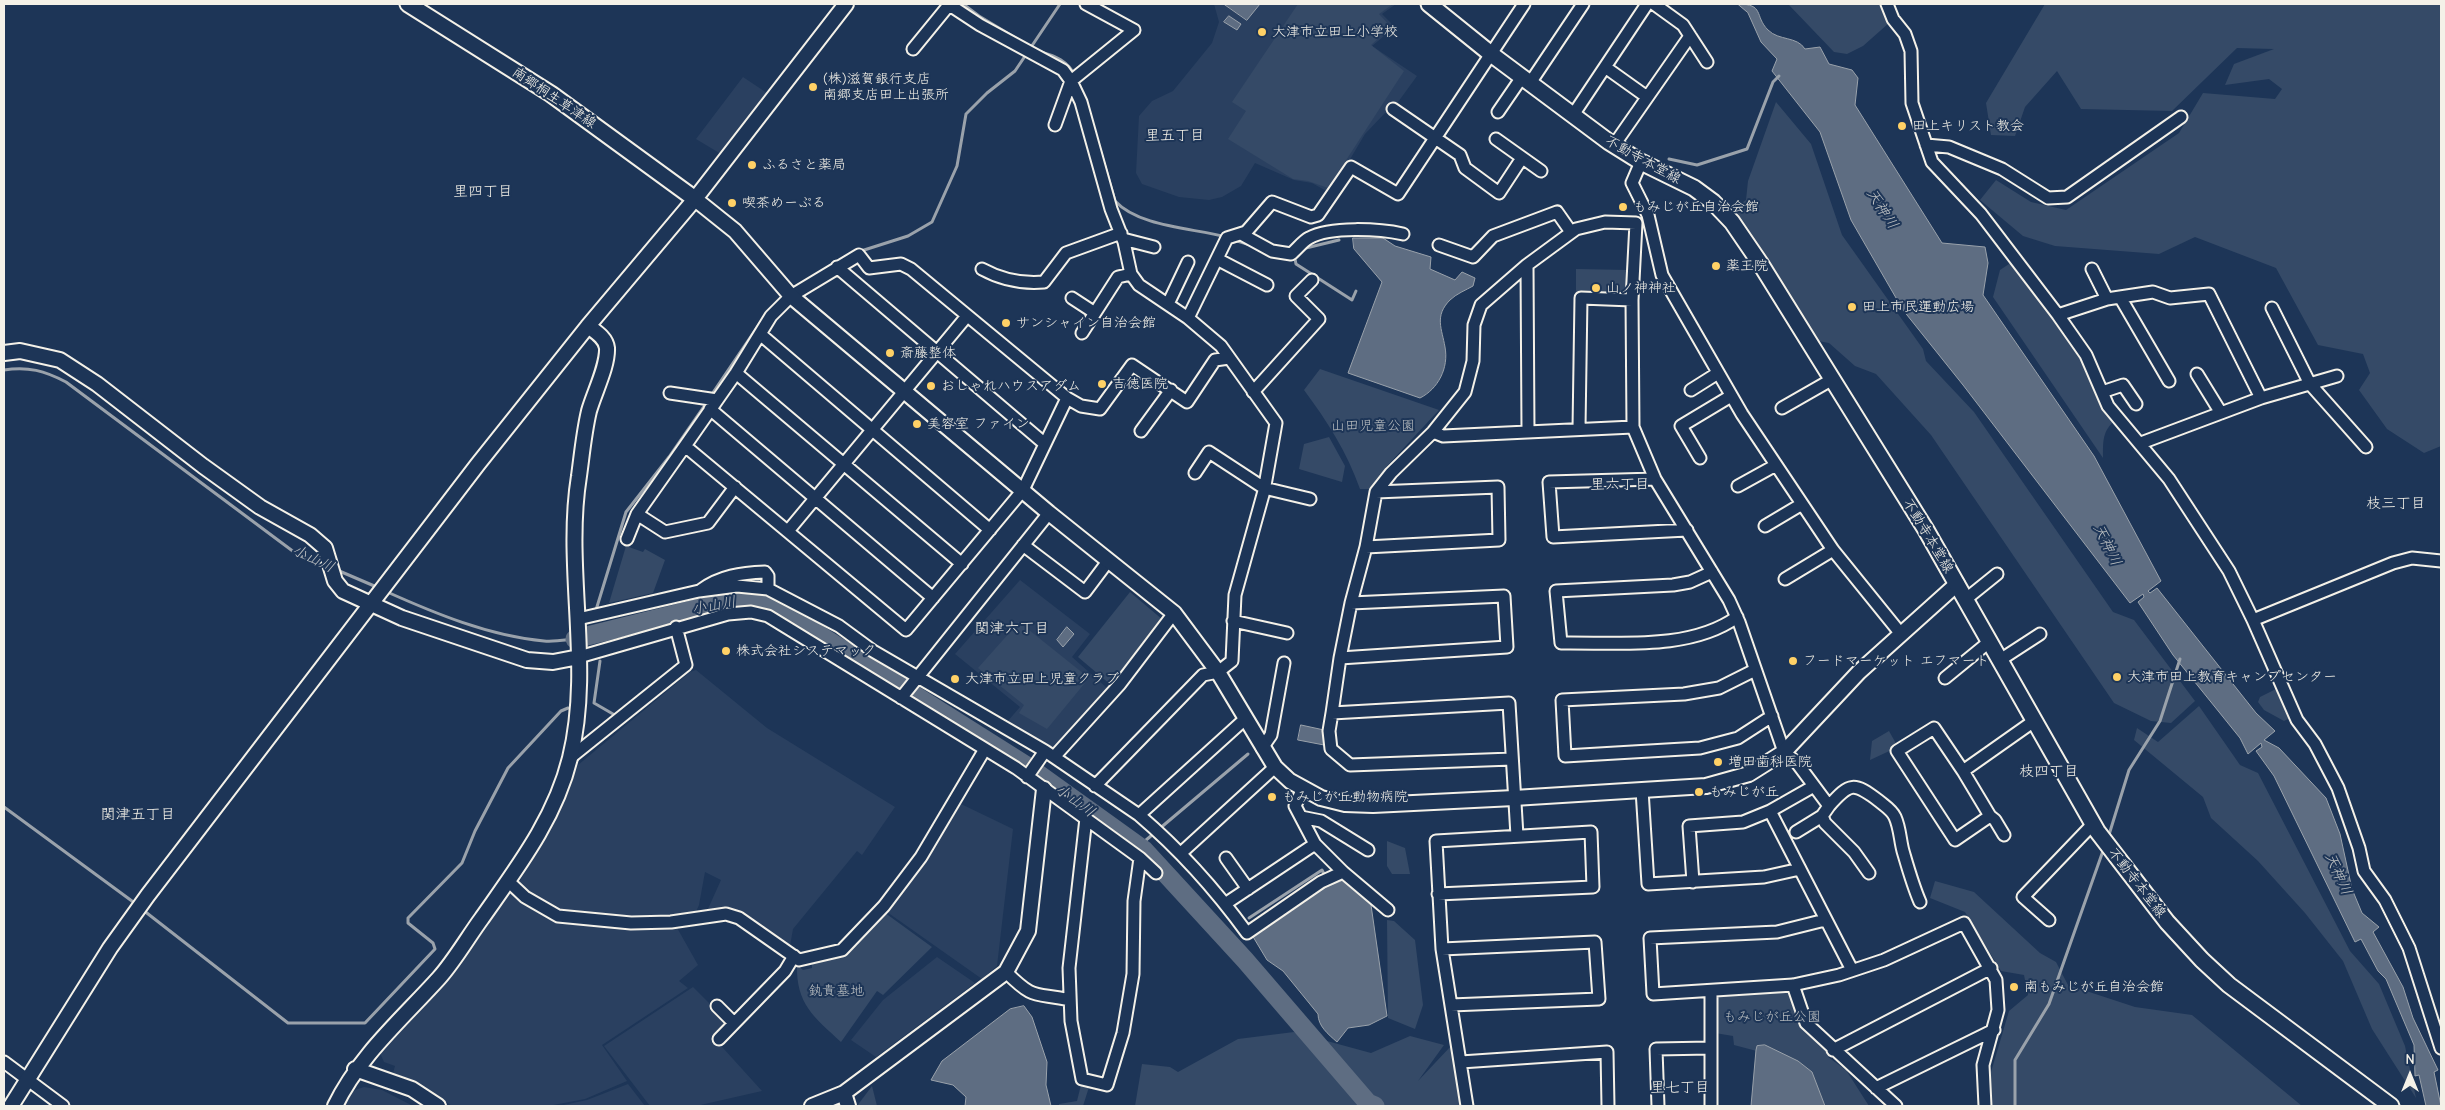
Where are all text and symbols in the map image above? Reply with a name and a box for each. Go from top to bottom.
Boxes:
place label: 大津市立田上小学校 [1272,24,1398,40]
marker: 大津市立田上小学校 [1256,26,1268,38]
street label: 南郷桐生草津線 [509,64,599,132]
place label: (株)滋賀銀行支店 南郷支店田上出張所 [823,71,949,104]
marker: (株)滋賀銀行支店 南郷支店田上出張所 [807,81,819,93]
place label: 田上キリスト教会 [1912,118,2024,134]
marker: 田上キリスト教会 [1896,120,1908,132]
district label: 里五丁目 [1145,127,1205,145]
street label: 不動寺本堂線 [1602,132,1684,188]
place label: ふるさと薬局 [762,157,846,173]
marker: ふるさと薬局 [746,159,758,171]
district label: 里四丁目 [453,183,513,201]
water label: 天神川 [1862,185,1902,233]
place label: 喫茶めーぷる [742,195,826,211]
marker: 喫茶めーぷる [726,197,738,209]
place label: もみじが丘自治会館 [1633,199,1759,215]
marker: もみじが丘自治会館 [1617,201,1629,213]
place label: 薬王院 [1726,258,1768,274]
marker: 薬王院 [1710,260,1722,272]
place label: 山ノ神神社 [1606,280,1676,296]
marker: 山ノ神神社 [1590,282,1602,294]
place label: 田上市民運動広場 [1862,299,1974,315]
marker: 田上市民運動広場 [1846,301,1858,313]
place label: サンシャイン自治会館 [1016,315,1156,331]
marker: サンシャイン自治会館 [1000,317,1012,329]
place label: 斎藤整体 [900,345,956,361]
marker: 斎藤整体 [884,347,896,359]
place label: 吉徳医院 [1112,376,1168,392]
place label: おしゃれハウスアダム [941,378,1081,394]
marker: 吉徳医院 [1096,378,1108,390]
marker: おしゃれハウスアダム [925,380,937,392]
place label: 美容室 ファイン [927,416,1030,432]
marker: 美容室 ファイン [911,418,923,430]
park label: 山田児童公園 [1331,418,1415,434]
district label: 里六丁目 [1590,476,1650,494]
district label: 枝三丁目 [2366,495,2426,513]
street label: 不動寺本堂線 [1899,496,1957,576]
water label: 天神川 [2089,521,2125,569]
water label: 小山川 [289,541,337,577]
water label: 小山川 [690,593,738,619]
district label: 関津六丁目 [975,620,1049,638]
place label: 株式会社システマック [736,643,876,659]
marker: 株式会社システマック [720,645,732,657]
place label: フードマーケット エフマート [1803,653,1989,669]
marker: フードマーケット エフマート [1787,655,1799,667]
place label: 大津市田上教育キャンプセンター [2127,669,2337,685]
place label: 大津市立田上児童クラブ [965,671,1119,687]
marker: 大津市田上教育キャンプセンター [2111,671,2123,683]
marker: 大津市立田上児童クラブ [949,673,961,685]
place label: 増田歯科医院 [1728,754,1812,770]
marker: 増田歯科医院 [1712,756,1724,768]
district label: 枝四丁目 [2019,763,2079,781]
water label: 小山川 [1052,780,1098,822]
place label: もみじが丘 [1709,784,1779,800]
marker: もみじが丘 [1693,786,1705,798]
place label: もみじが丘動物病院 [1282,789,1408,805]
marker: もみじが丘動物病院 [1266,791,1278,803]
district label: 関津五丁目 [101,806,175,824]
street label: 不動寺本堂線 [2105,845,2169,921]
water label: 天神川 [2321,850,2355,898]
place label: 南もみじが丘自治会館 [2024,979,2164,995]
marker: 南もみじが丘自治会館 [2008,981,2020,993]
park label: 釻貴墓地 [808,983,864,999]
park label: もみじが丘公園 [1723,1009,1821,1025]
north arrow [2385,1050,2435,1100]
text: N [2405,1051,2415,1068]
district label: 里七丁目 [1650,1079,1710,1097]

